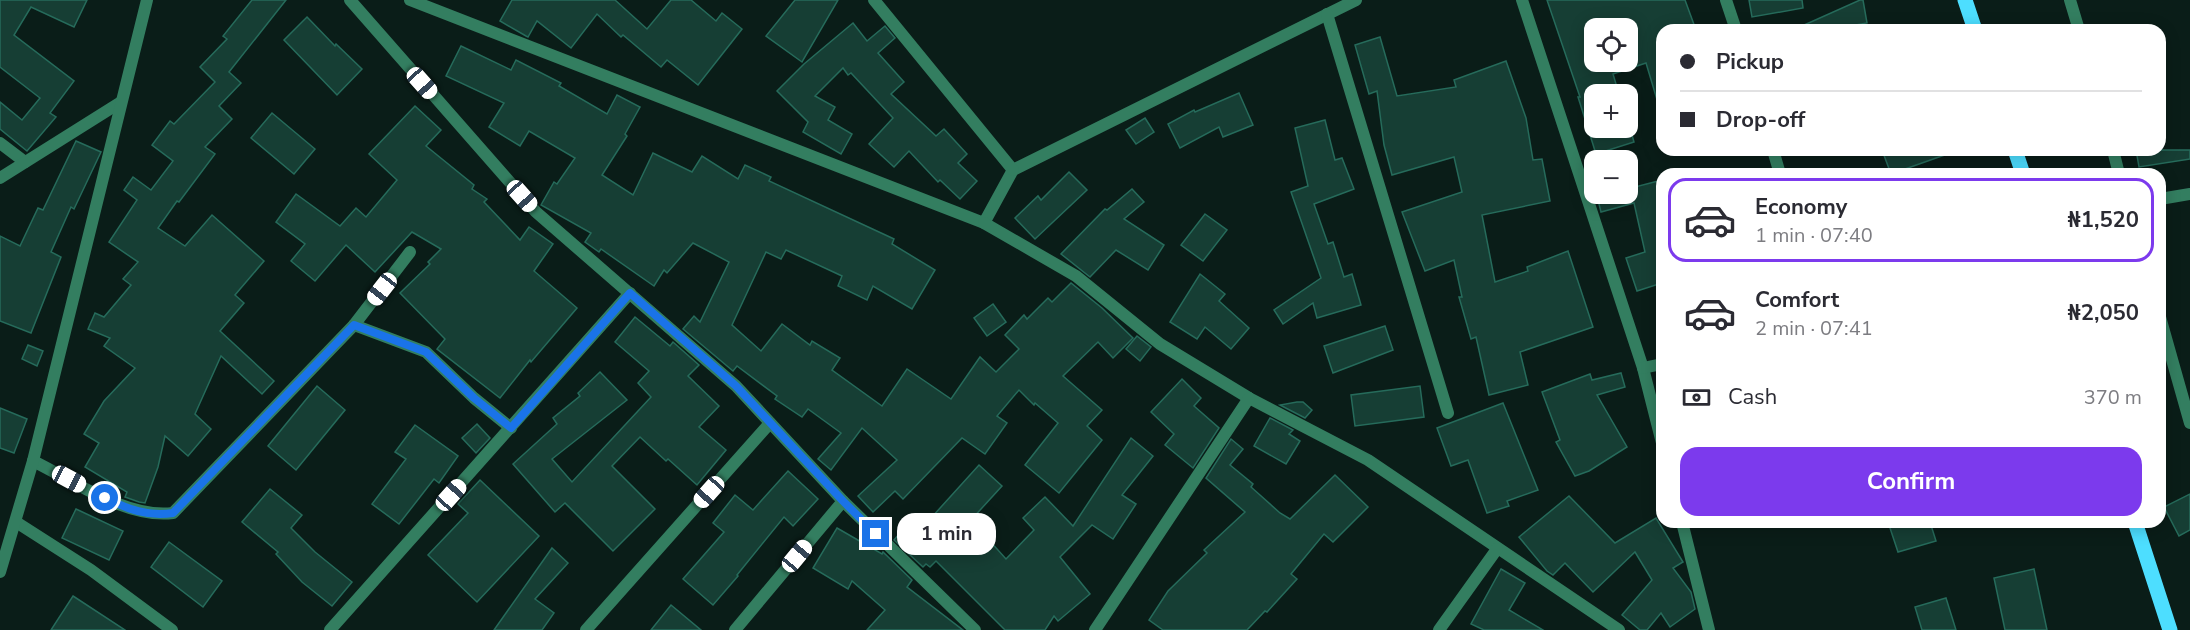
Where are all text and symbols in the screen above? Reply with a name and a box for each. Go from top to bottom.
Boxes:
map controls [1584,18,1638,204]
button: locate [1584,18,1638,72]
text: Pickup [1716,47,1784,77]
car [403,64,441,102]
button: + [1584,84,1638,138]
text: Drop-off [1716,105,1805,135]
button: − [1584,150,1638,204]
car [503,177,541,215]
text: Economy [1755,192,1847,222]
icon: car [1683,193,1737,247]
text: ₦1,520 [2068,205,2139,235]
text: 1 min · 07:40 [1755,222,1873,249]
car [364,269,400,309]
text: Comfort [1755,285,1839,315]
icon: car [1683,286,1737,340]
text: ₦2,050 [2068,298,2139,328]
text: 2 min · 07:41 [1755,315,1873,342]
icon: cash [1680,381,1713,414]
text: Cash [1728,382,1777,412]
text: 370 m [2084,384,2142,411]
button: Confirm [1680,447,2142,516]
car [49,463,89,495]
car [690,473,728,511]
car [432,476,470,514]
route start [91,484,118,511]
callout: 1 min [897,513,996,555]
route end [862,520,889,547]
text: 1 min [921,520,972,547]
car [779,536,815,576]

